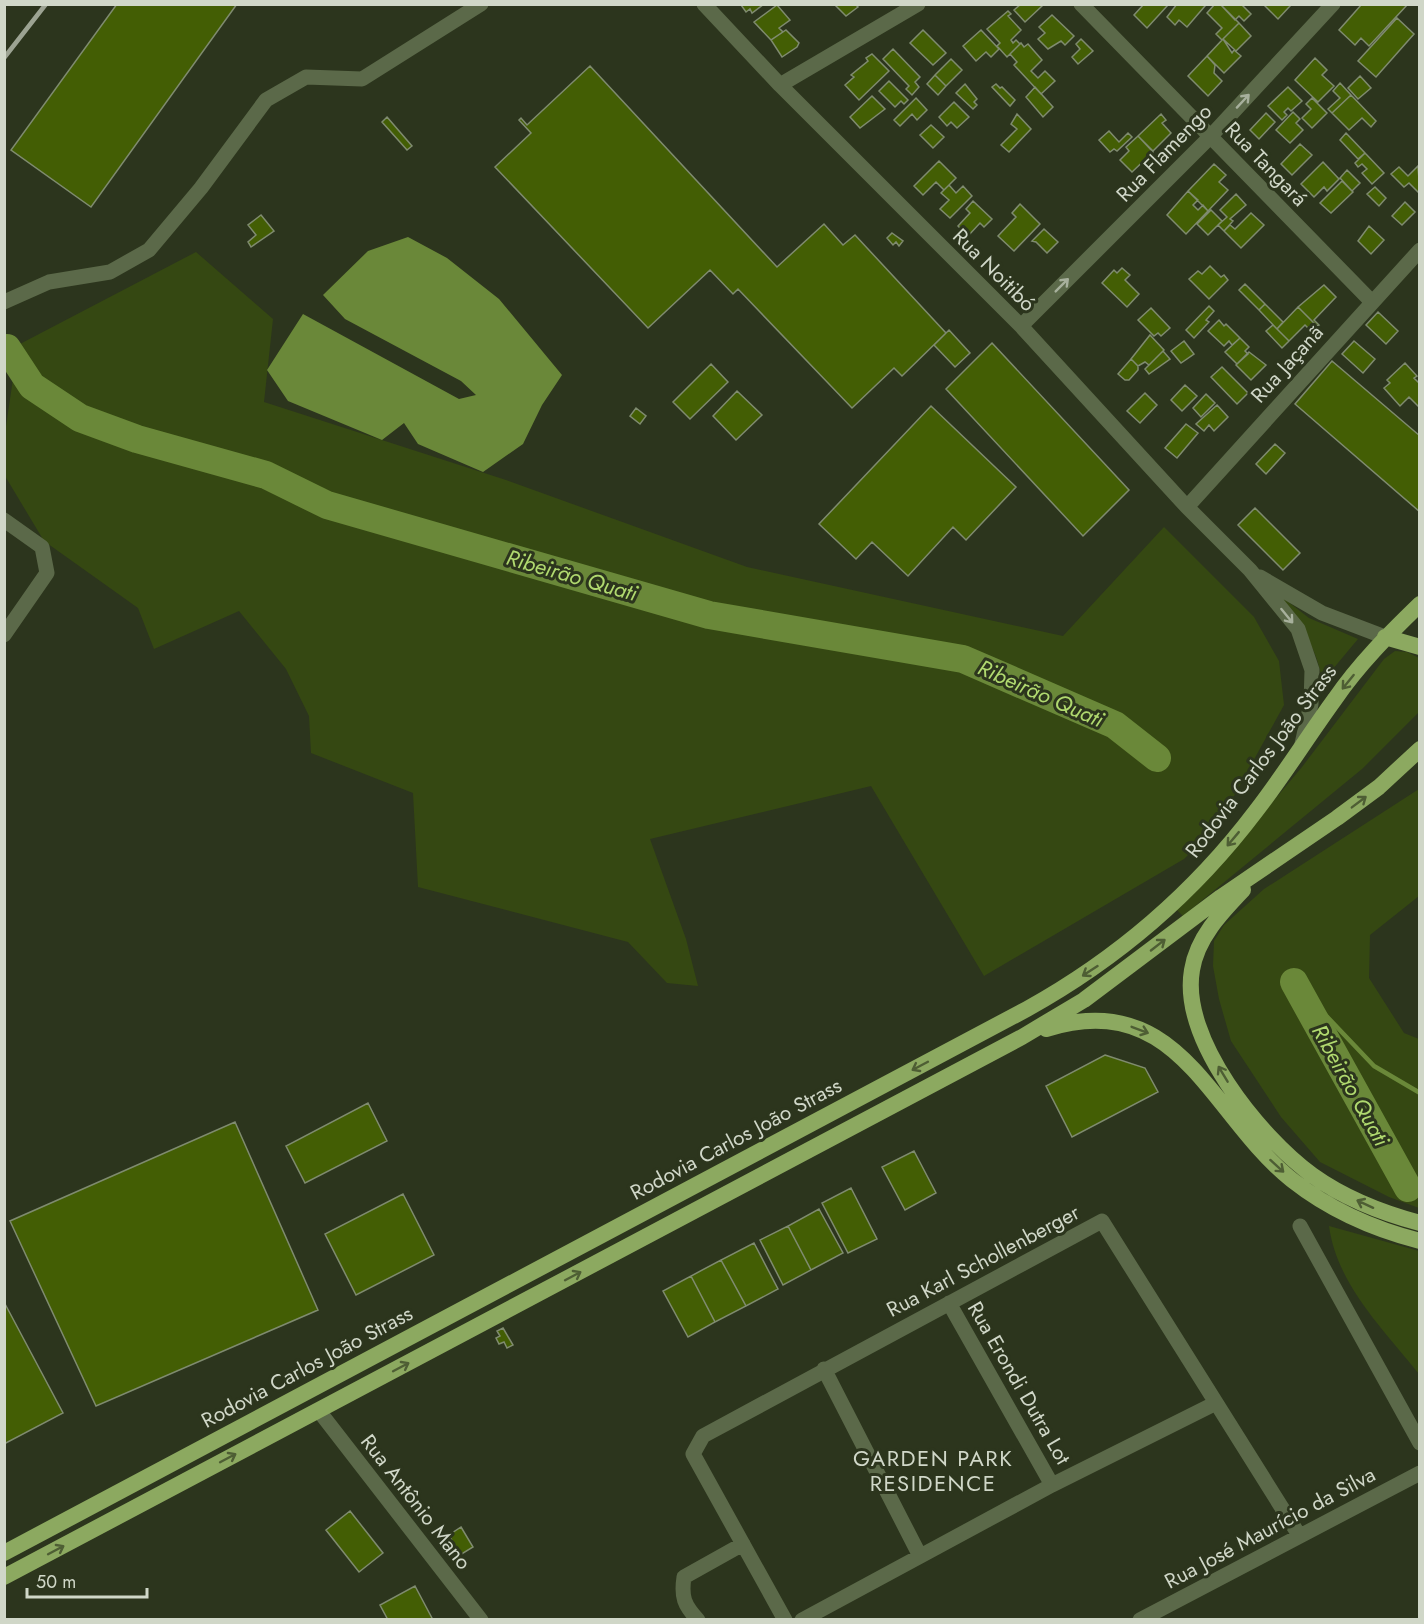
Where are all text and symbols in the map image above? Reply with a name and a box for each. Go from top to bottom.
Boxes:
one-way arrow [1236,94,1250,109]
street label: Rua Flamengo [1109,97,1219,209]
street label: Rua Tangará [1218,115,1314,213]
street label: Rua Noitibó [946,222,1042,318]
one-way arrow [1055,278,1070,292]
street label: Rua Jaçanã [1244,318,1330,410]
water label: Ribeirão Quati [503,541,642,609]
one-way arrow [1280,607,1293,623]
water label: Ribeirão Quati [973,651,1110,735]
street label: Rodovia Carlos João Strass [1178,658,1344,864]
one-way arrow [1342,674,1355,690]
one-way arrow [1350,796,1366,809]
one-way arrow [1226,831,1240,846]
one-way arrow [1149,939,1165,952]
one-way arrow [1082,965,1099,977]
water label: Ribeirão Quati [1304,1018,1398,1152]
one-way arrow [1131,1026,1149,1037]
one-way arrow [912,1060,929,1072]
one-way arrow [1217,1066,1229,1083]
street label: Rodovia Carlos João Strass [625,1070,847,1208]
one-way arrow [1269,1159,1284,1173]
street label: Rua Karl Schollenberger [881,1197,1086,1325]
one-way arrow [1356,1197,1374,1209]
one-way arrow [564,1270,581,1282]
street label: Rua Erondi Dutra Lot [960,1296,1078,1470]
street label: Rodovia Carlos João Strass [196,1298,418,1436]
one-way arrow [391,1361,409,1372]
street label: Rua Antônio Mano [354,1428,478,1576]
district label: GARDEN PARK RESIDENCE [853,1442,1013,1499]
one-way arrow [219,1452,237,1464]
street label: Rua José Maurício da Silva [1159,1460,1381,1596]
one-way arrow [47,1544,64,1556]
scale bar [27,1561,147,1599]
text: 50 m [36,1569,76,1595]

